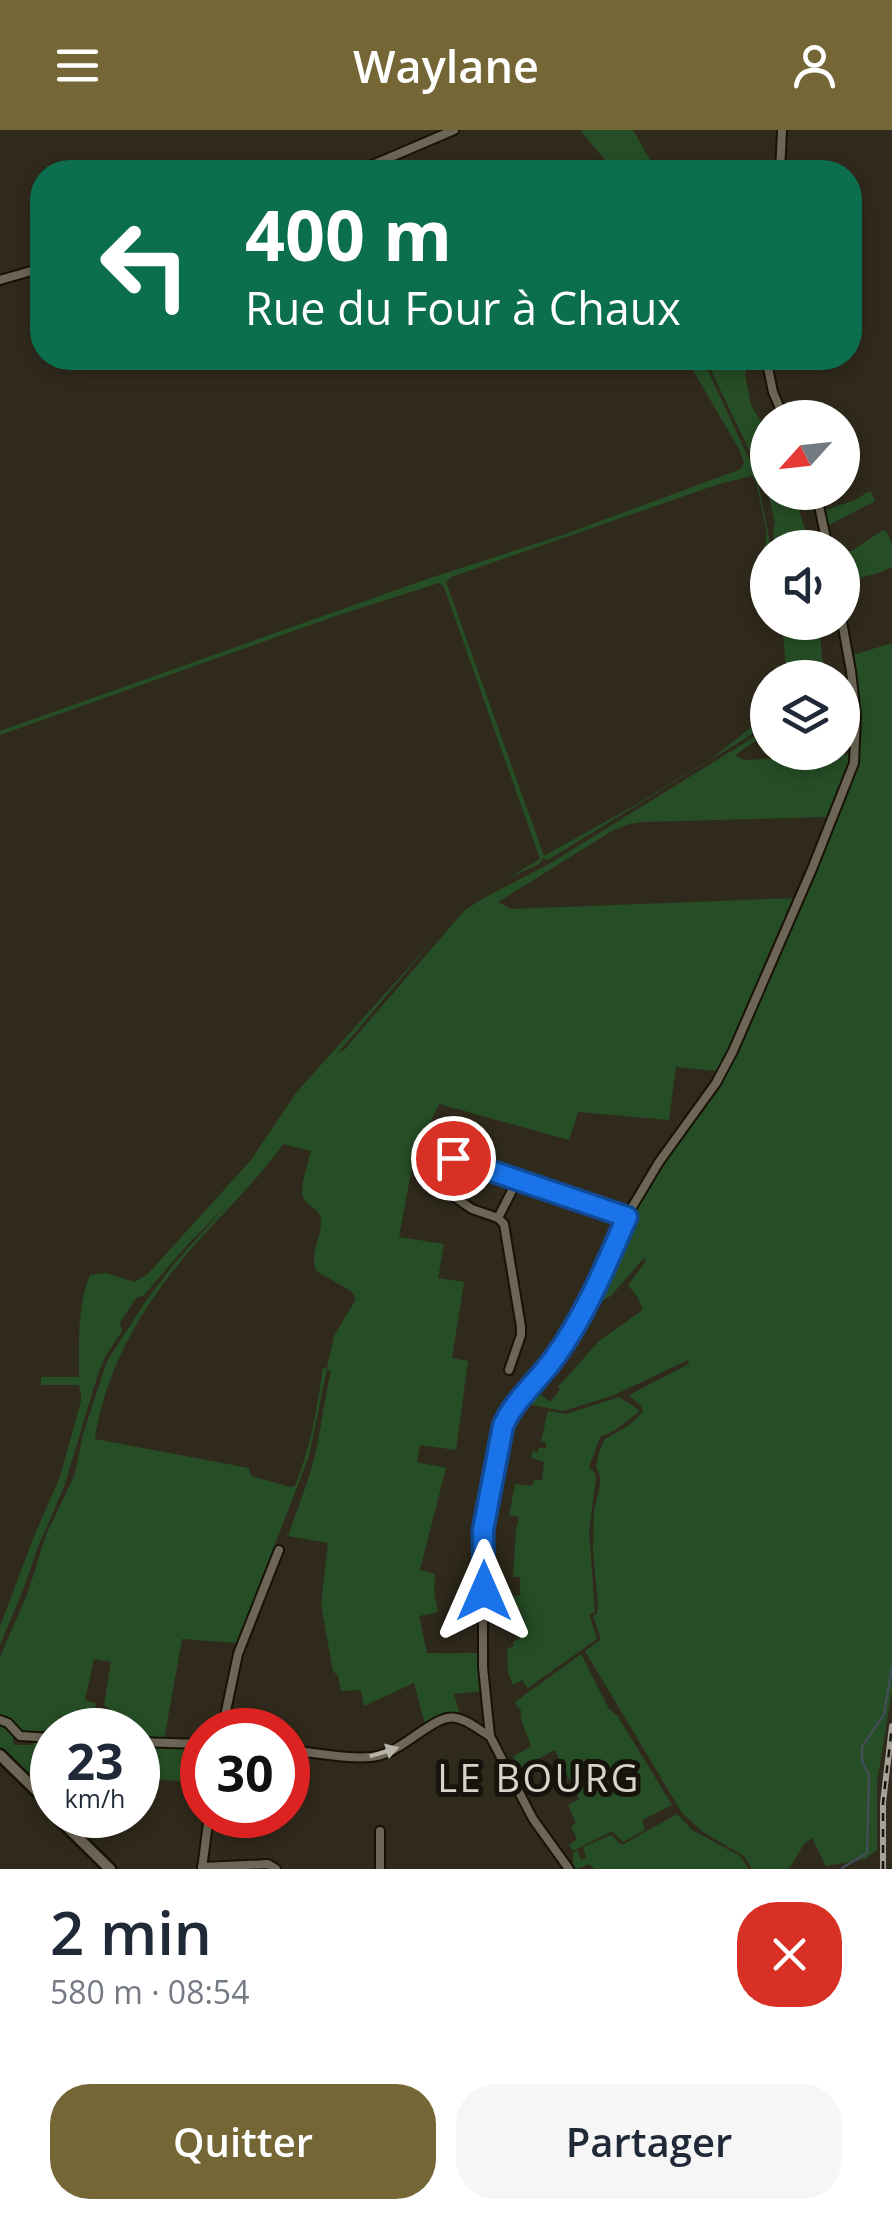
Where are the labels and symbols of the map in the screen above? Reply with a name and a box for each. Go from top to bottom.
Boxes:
north arrow [750,400,860,510]
pin [411,1116,496,1201]
position arrow [432,1539,536,1643]
speed limit sign: 30 [180,1708,310,1838]
one-way arrow [369,1744,399,1759]
district label: LE BOURG [437,1751,641,1803]

